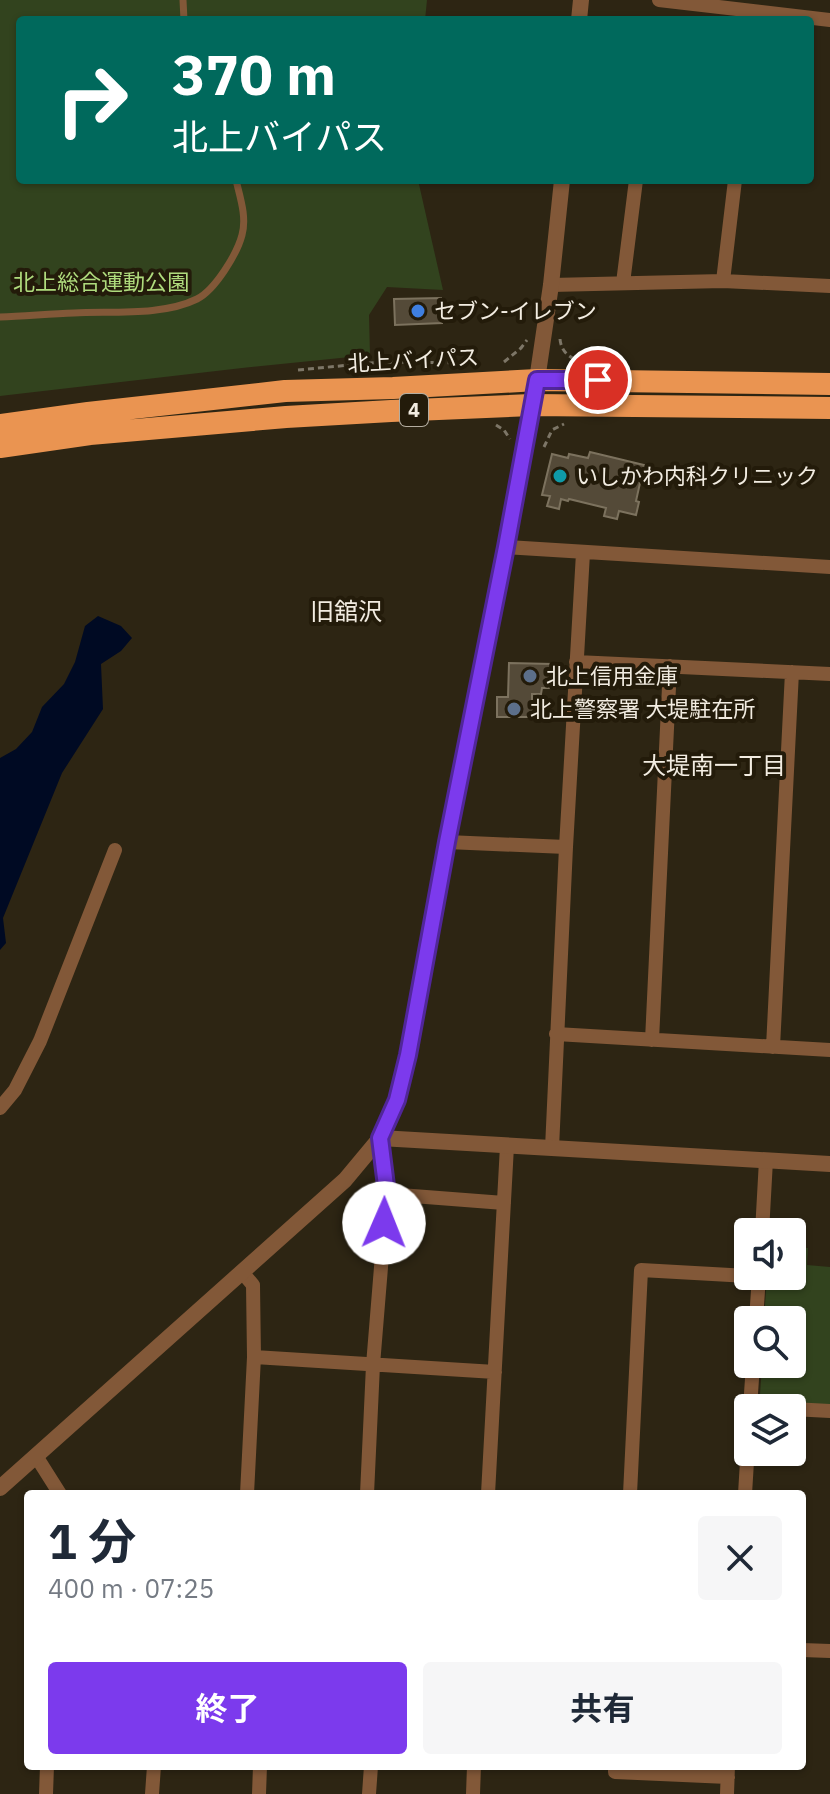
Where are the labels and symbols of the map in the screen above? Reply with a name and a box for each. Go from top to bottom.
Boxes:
park label: 北上総合運動公園 [13,267,189,296]
place label: セブン-イレブン [434,296,597,325]
marker: セブン-イレブン [409,302,427,320]
street label: 北上バイパス [347,342,479,377]
pin [564,346,632,414]
road number: 4 [400,394,428,426]
place label: いしかわ内科クリニック [576,461,818,490]
marker: いしかわ内科クリニック [551,467,569,485]
district label: 旧舘沢 [310,595,382,627]
place label: 北上信用金庫 [546,661,678,690]
marker: 北上信用金庫 [521,667,539,685]
place label: 北上警察署 大堤駐在所 [530,694,755,723]
marker: 北上警察署 大堤駐在所 [505,700,523,718]
district label: 大堤南一丁目 [642,749,786,781]
position arrow [342,1181,426,1265]

